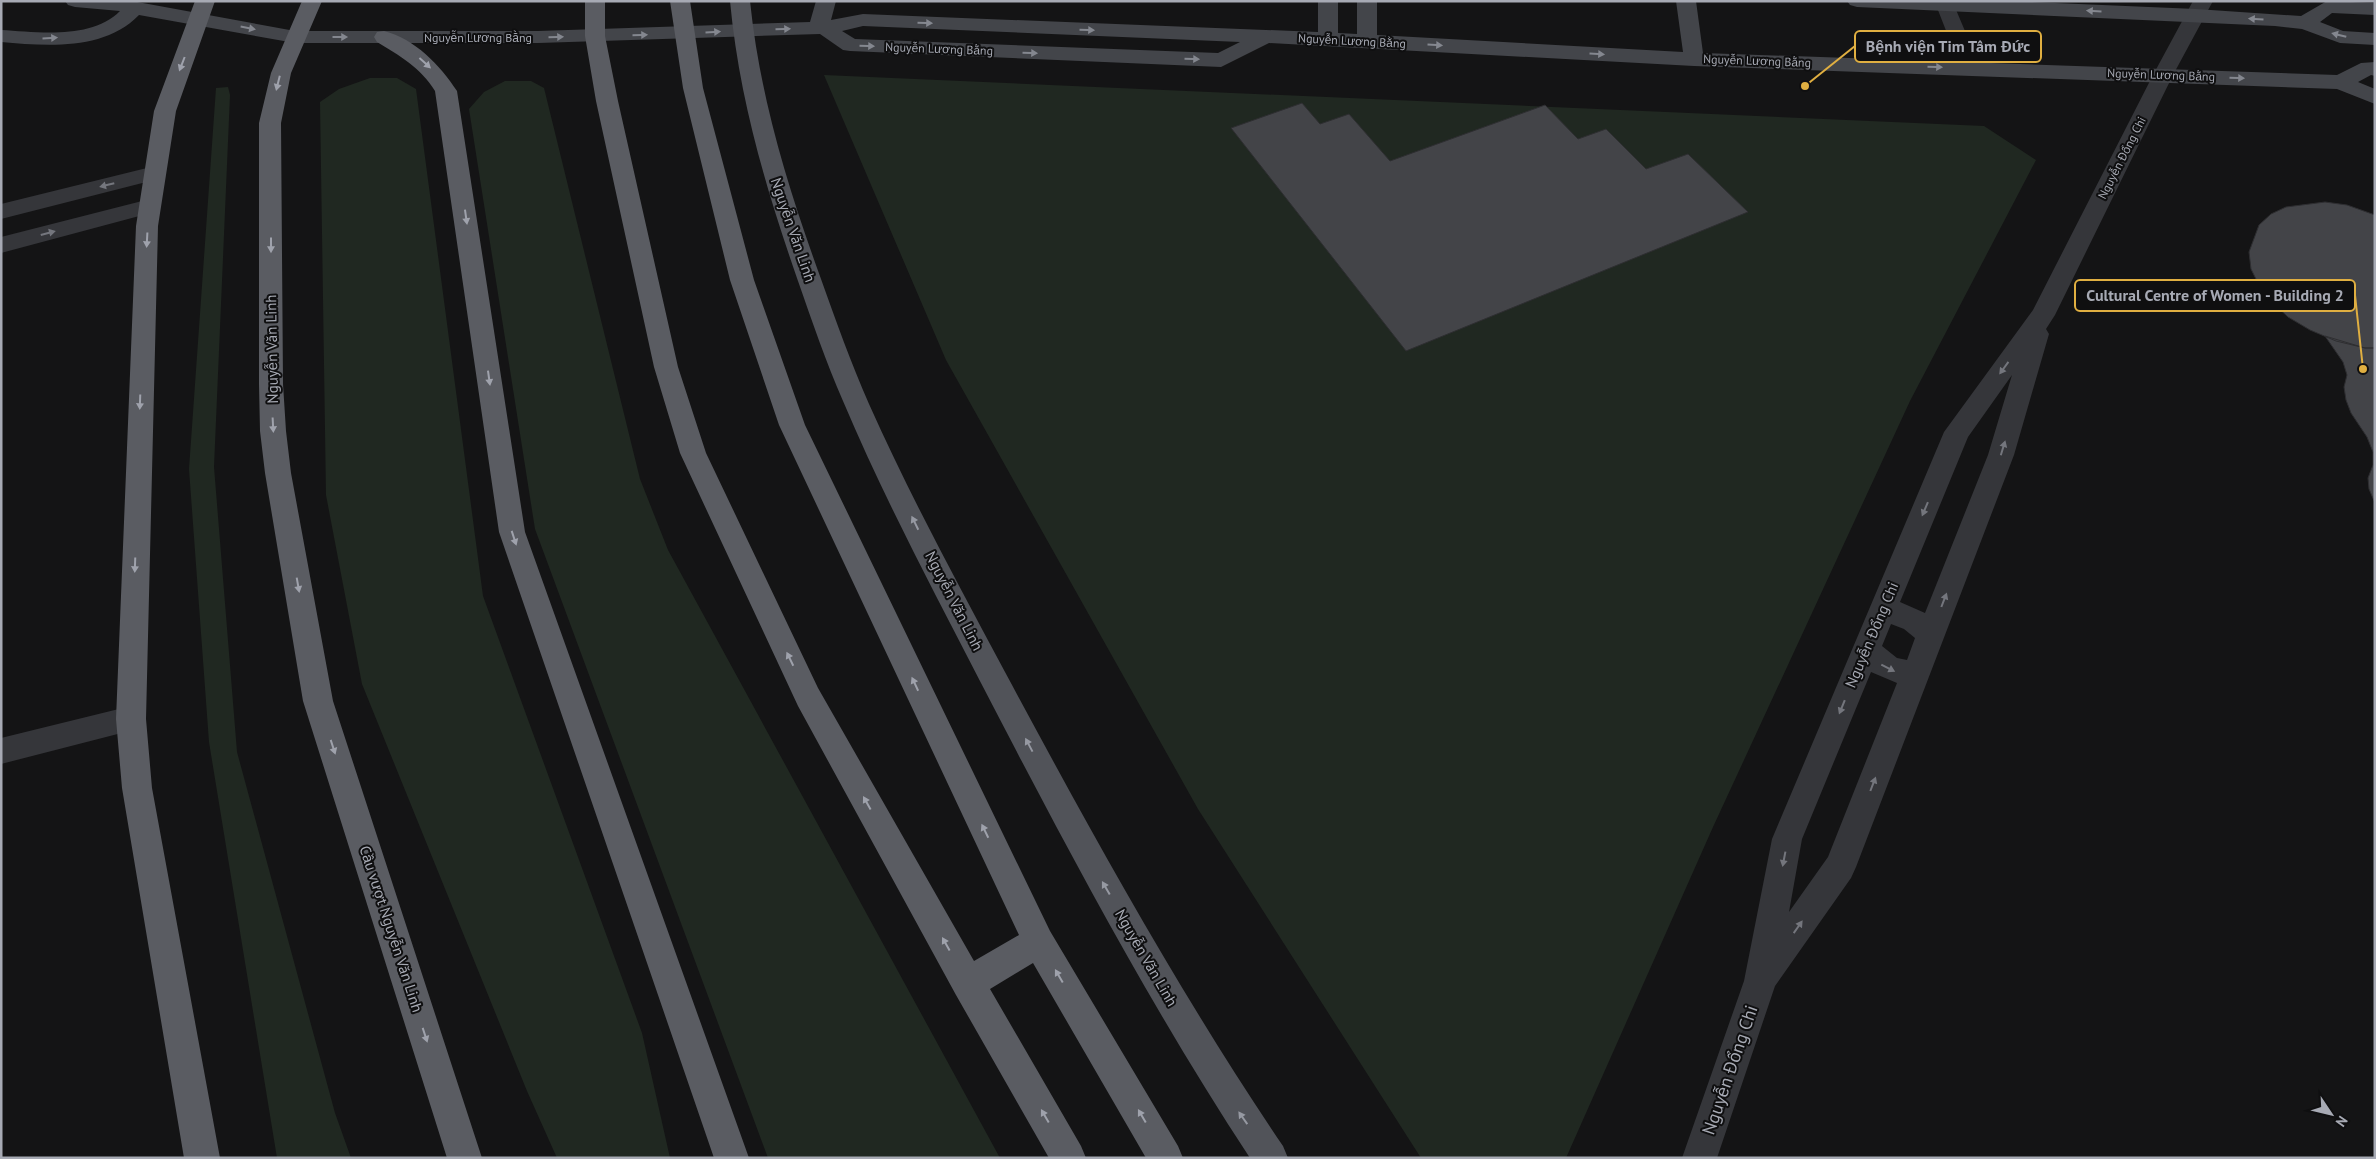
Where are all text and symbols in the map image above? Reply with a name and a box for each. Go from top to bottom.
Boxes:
one-way arrow [2086,7,2102,15]
one-way arrow [2248,15,2264,23]
one-way arrow [917,19,933,27]
one-way arrow [240,25,256,33]
one-way arrow [775,25,791,33]
one-way arrow [1079,26,1095,34]
one-way arrow [705,28,721,36]
street label: Nguyễn Lương Bằng [424,30,532,45]
one-way arrow [632,30,648,38]
street label: Nguyễn Lương Bằng [1298,30,1406,51]
callout: Bệnh viện Tim Tâm Đức [1855,31,2041,62]
one-way arrow [2331,31,2347,39]
one-way arrow [332,33,348,41]
one-way arrow [548,33,564,41]
one-way arrow [42,34,58,42]
text: Bệnh viện Tim Tâm Đức [1866,36,2030,56]
street label: Nguyễn Lương Bằng [885,39,993,58]
one-way arrow [1427,41,1443,49]
one-way arrow [860,42,876,50]
one-way arrow [1022,49,1038,57]
one-way arrow [1590,50,1606,58]
street label: Nguyễn Lương Bằng [1703,51,1811,70]
one-way arrow [1184,55,1200,63]
one-way arrow [177,57,185,72]
one-way arrow [419,57,431,69]
one-way arrow [1927,64,1943,72]
street label: Nguyễn Lương Bằng [2107,65,2215,84]
one-way arrow [2229,74,2245,82]
one-way arrow [274,76,282,91]
street label: Nguyễn Đổng Chi [2094,114,2149,201]
street label: Nguyễn Văn Linh [767,175,820,284]
one-way arrow [100,182,115,190]
one-way arrow [462,209,470,225]
one-way arrow [41,229,56,237]
one-way arrow [142,232,150,248]
one-way arrow [267,237,275,253]
callout: Cultural Centre of Women - Building 2 [2075,280,2355,311]
text: Cultural Centre of Women - Building 2 [2086,285,2344,305]
street label: Nguyễn Văn Linh [261,294,282,404]
one-way arrow [1999,361,2009,375]
one-way arrow [486,370,494,386]
one-way arrow [136,395,144,411]
one-way arrow [269,417,277,433]
one-way arrow [1999,441,2007,456]
one-way arrow [1920,502,1928,516]
one-way arrow [910,516,918,530]
one-way arrow [511,531,518,546]
street label: Nguyễn Văn Linh [921,548,988,654]
one-way arrow [130,557,138,573]
one-way arrow [294,578,302,594]
street label: Nguyễn Đổng Chi [1841,579,1902,691]
one-way arrow [1940,592,1948,607]
one-way arrow [786,652,794,667]
one-way arrow [1880,664,1895,672]
one-way arrow [911,677,919,691]
one-way arrow [1838,700,1846,715]
one-way arrow [1025,738,1033,752]
one-way arrow [329,740,337,755]
one-way arrow [1869,777,1877,791]
one-way arrow [863,795,871,810]
one-way arrow [981,824,989,838]
street label: Cầu vượt Nguyễn Văn Linh [356,843,427,1015]
one-way arrow [1779,851,1787,867]
one-way arrow [1102,881,1111,894]
street label: Nguyễn Văn Linh [1111,906,1182,1010]
one-way arrow [1793,920,1803,934]
one-way arrow [942,937,950,952]
one-way arrow [1055,969,1064,982]
street label: Nguyễn Đổng Chi [1697,1002,1762,1138]
one-way arrow [422,1028,430,1043]
north arrow [2306,1089,2356,1139]
one-way arrow [1040,1109,1049,1122]
one-way arrow [1137,1109,1146,1122]
one-way arrow [1238,1111,1248,1124]
text: N [2332,1113,2352,1130]

